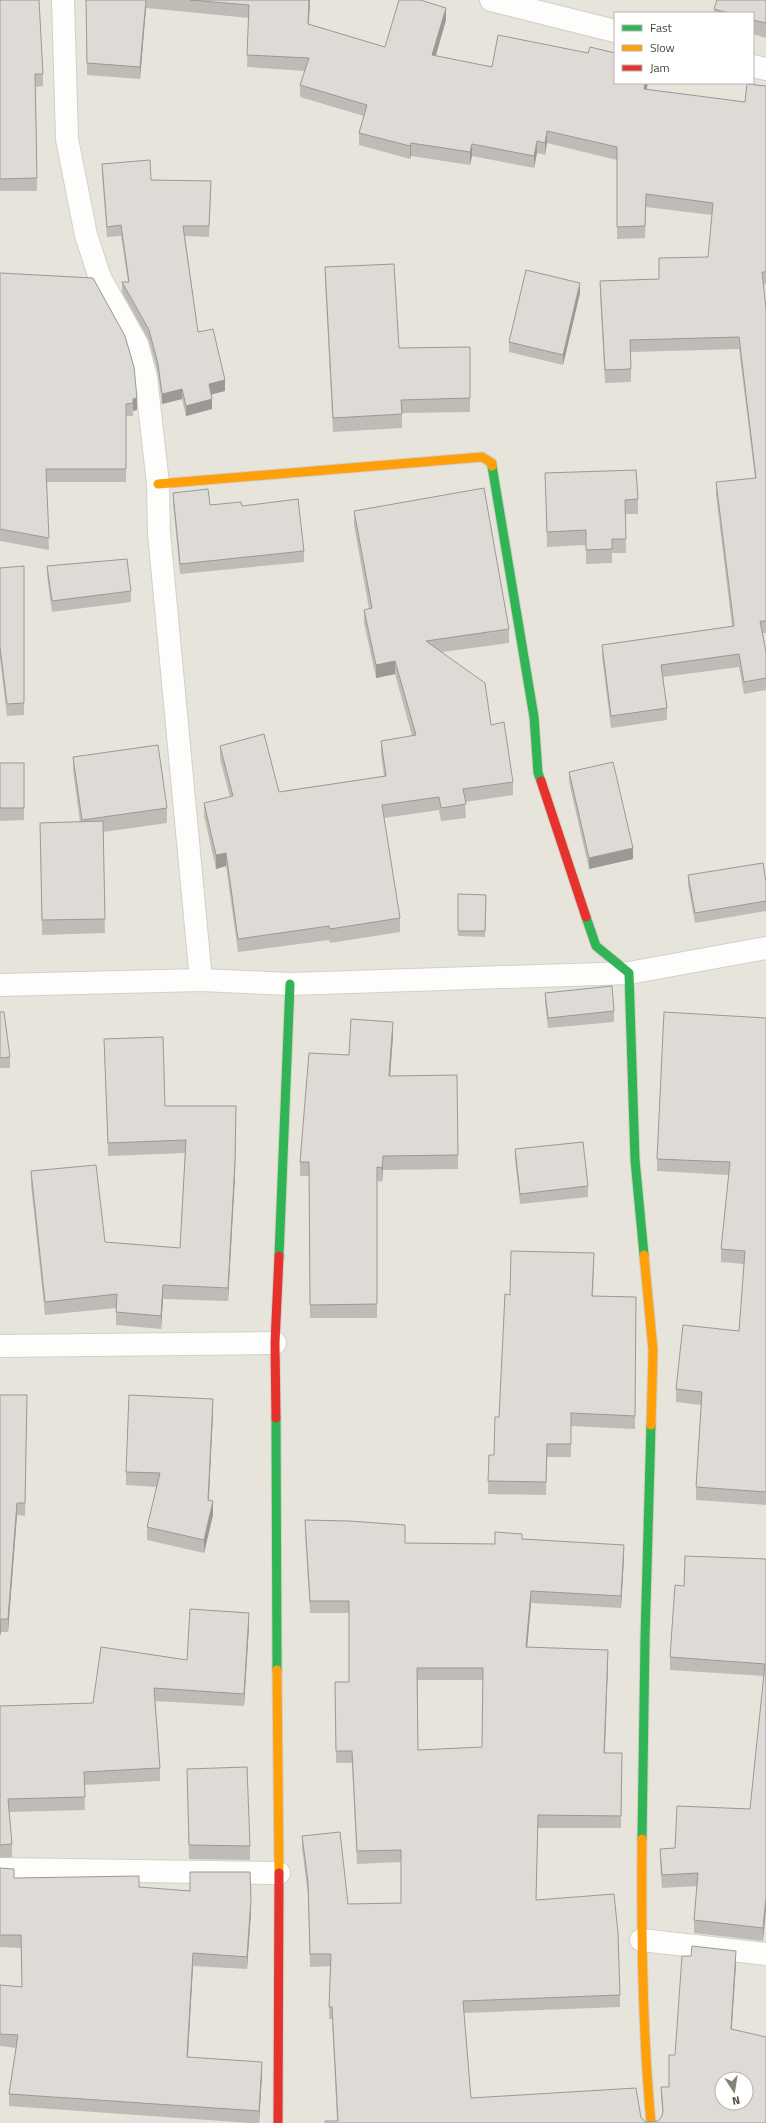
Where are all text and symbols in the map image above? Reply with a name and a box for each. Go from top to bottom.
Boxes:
legend [614,12,754,84]
text: Fast [650,18,673,37]
text: Slow [650,38,675,57]
text: Jam [650,58,670,77]
north arrow [714,2071,754,2111]
text: N [731,2092,741,2109]

